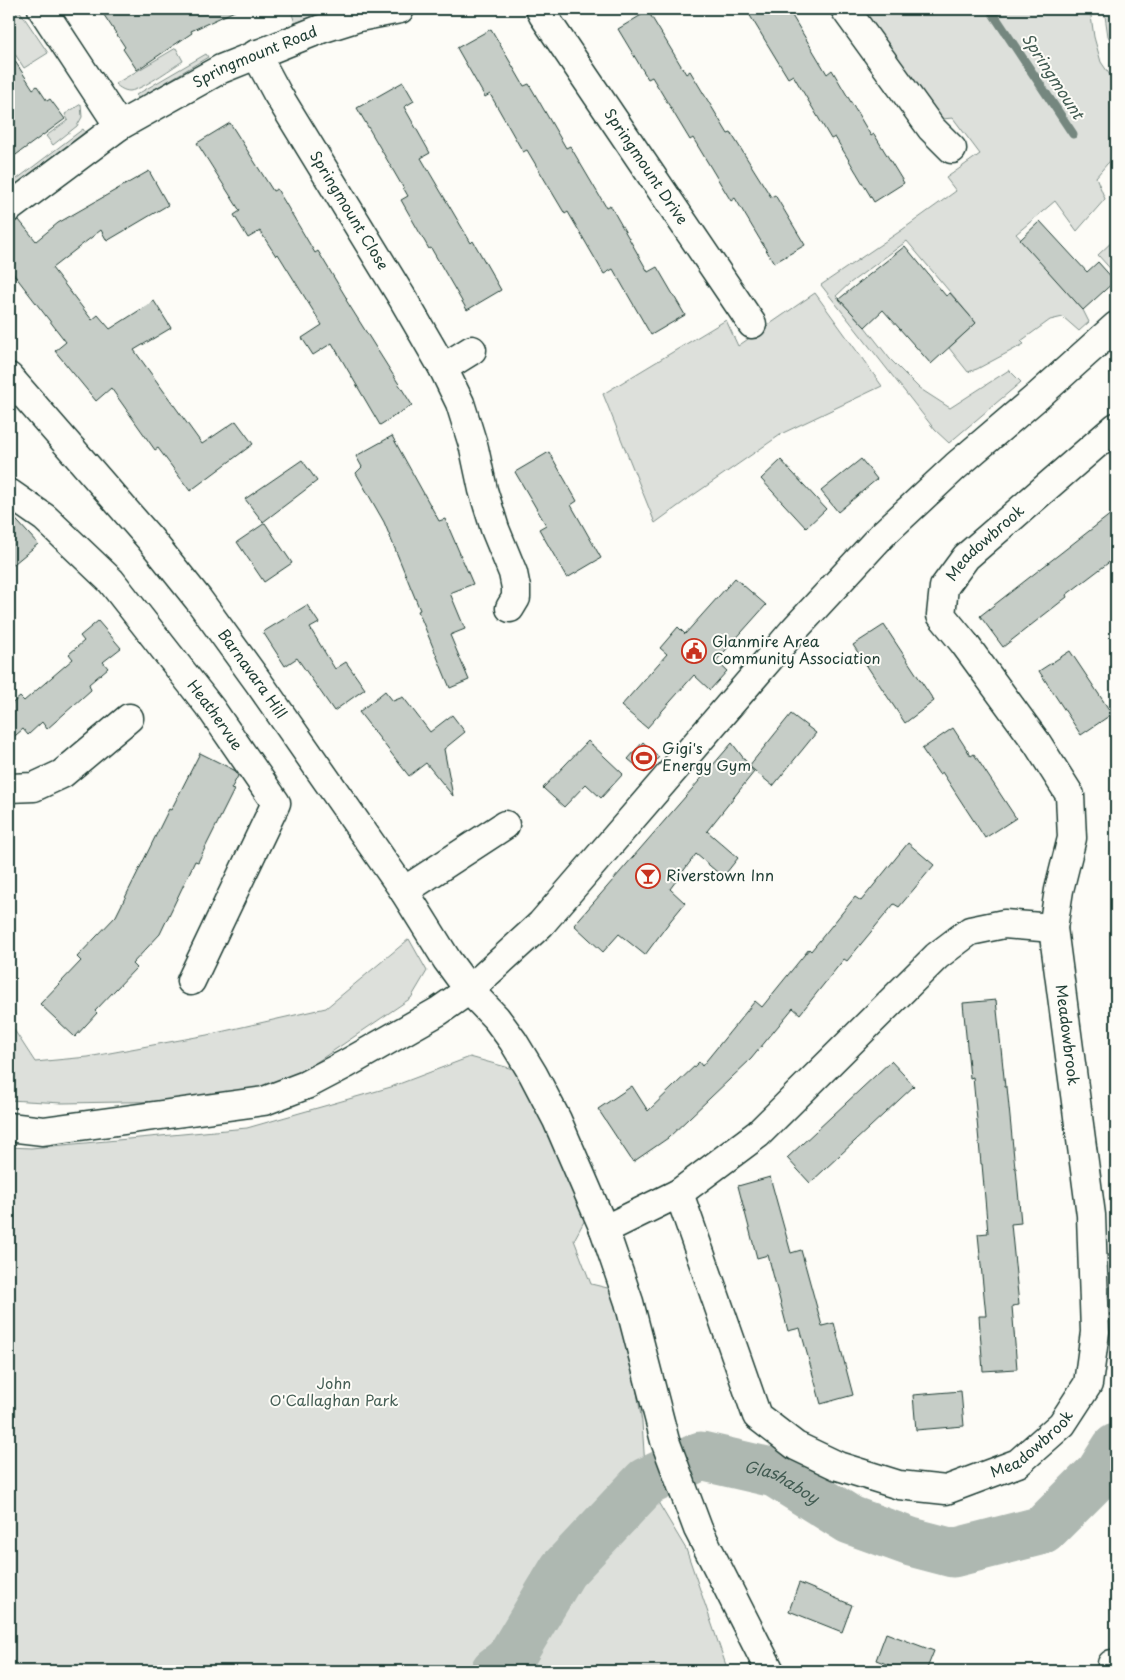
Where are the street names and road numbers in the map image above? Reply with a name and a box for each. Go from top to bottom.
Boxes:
street label: Springmount Road [188,19,320,93]
street label: Springmount Drive [599,103,695,229]
street label: Springmount Close [305,146,395,274]
street label: Meadowbrook [939,498,1029,585]
street label: Barnavara Hill [213,623,293,723]
street label: Heathervue [183,674,249,755]
street label: Meadowbrook [1051,983,1086,1087]
street label: Meadowbrook [986,1405,1078,1482]

